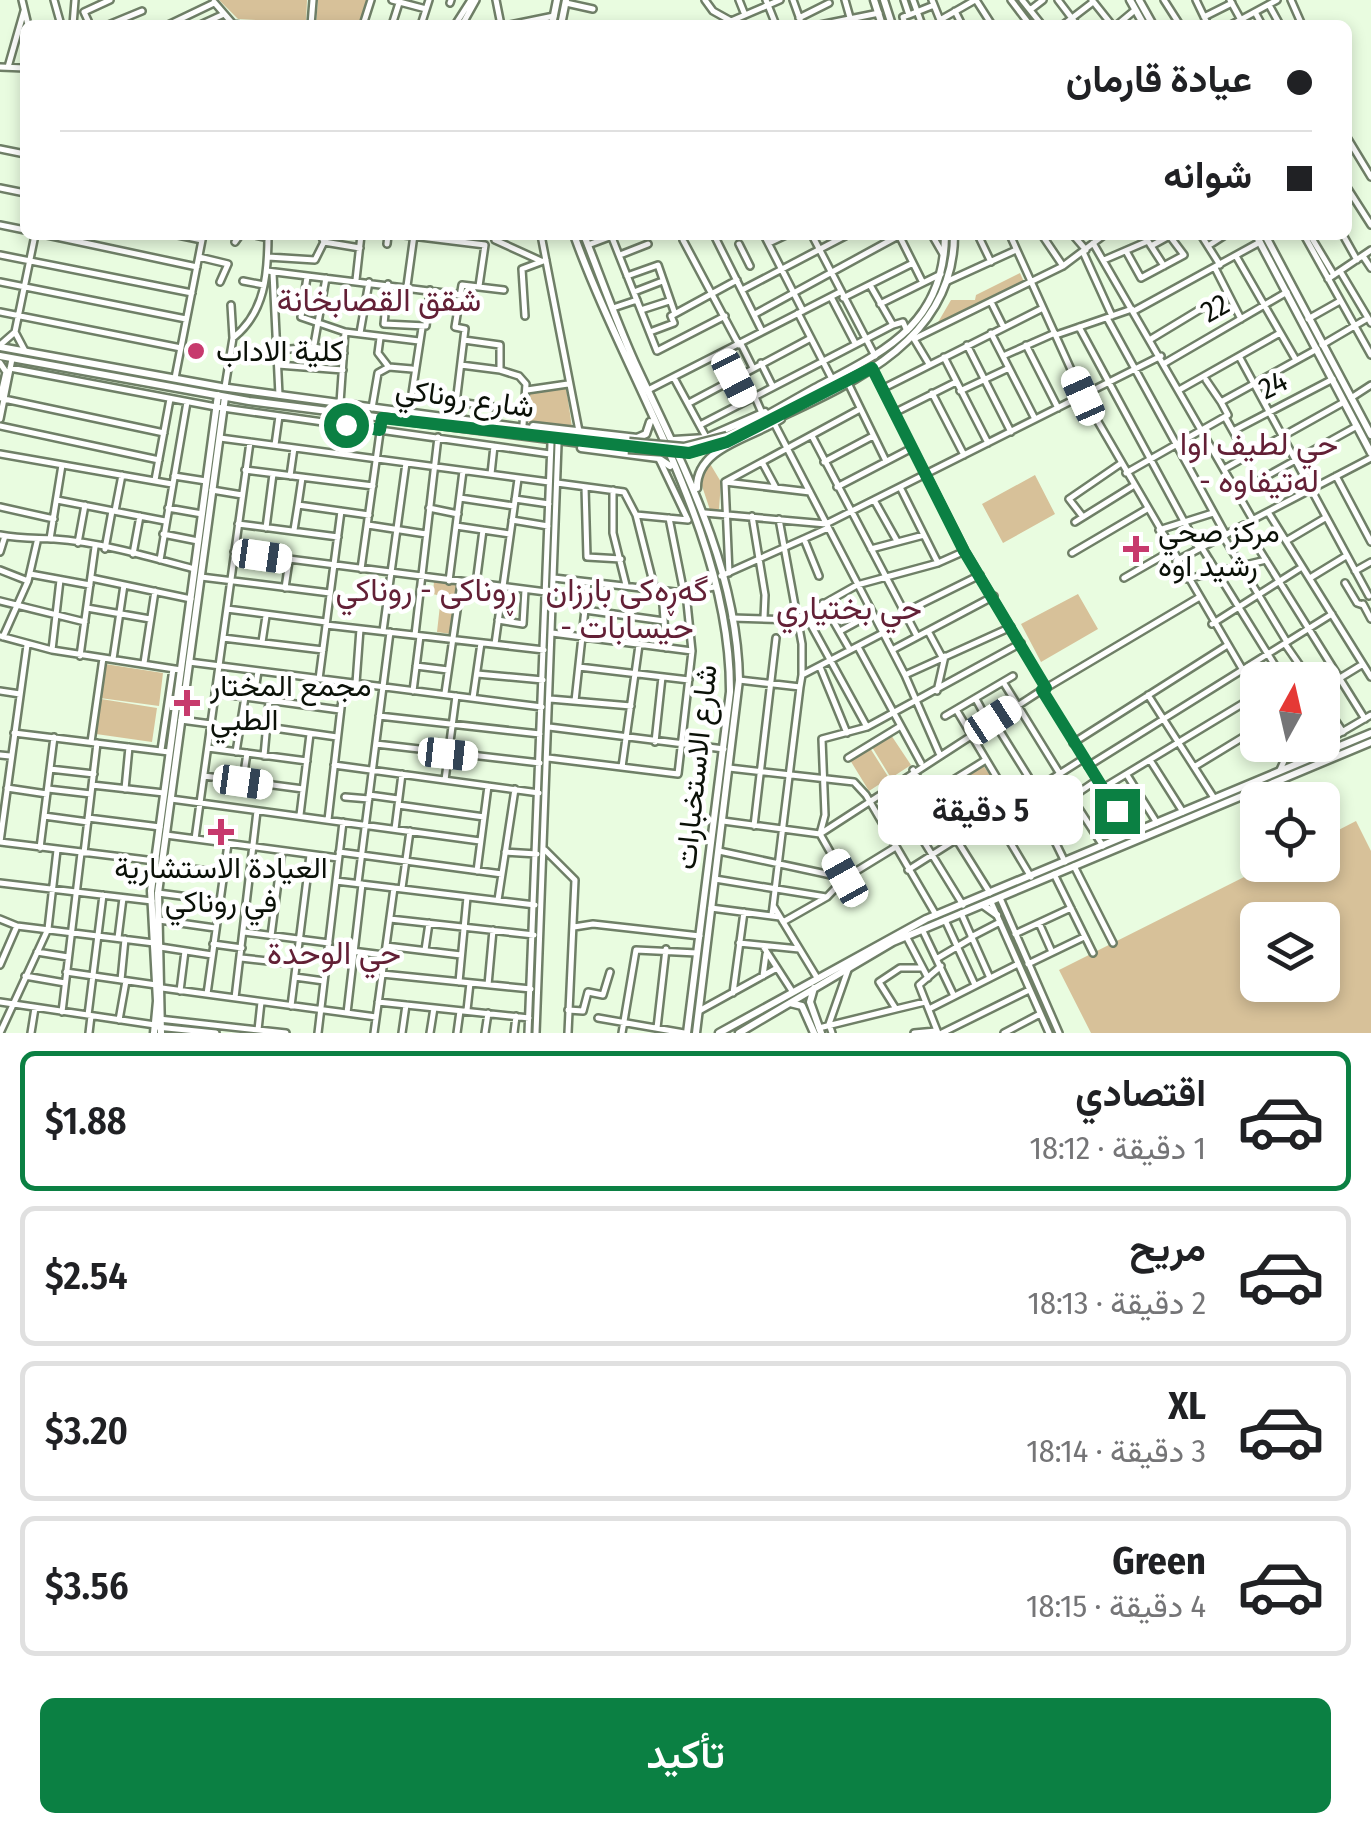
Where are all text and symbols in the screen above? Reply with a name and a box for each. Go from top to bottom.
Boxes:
text: عيادة قارمان [1066,56,1252,102]
text: شوانە [1163,152,1252,198]
district label: شقق القصابخانة [277,281,481,319]
street label: 22 [1195,286,1235,330]
place label: كلية الاداب [216,333,344,369]
marker: كلية الاداب [185,340,207,362]
car [707,344,761,412]
car [1057,362,1109,430]
street label: 24 [1253,363,1293,407]
street label: شارع روناكي [392,370,537,431]
route start [324,403,369,448]
district label: حي لطيف اوا - لەتیفاوە [1180,425,1338,501]
place label: مركز صحي رشيد اوه [1158,514,1280,584]
marker: مركز صحي رشيد اوه [1123,536,1149,562]
car [230,537,294,575]
district label: ڕوناکی - روناكي [335,571,517,616]
district label: گەڕەکی بارزان - حیسابات [546,571,708,646]
district label: حي بختياري [776,589,922,634]
north arrow [1240,662,1340,762]
map controls [1240,662,1340,1002]
street label: شارع الاستخبارات [667,663,727,871]
place label: مجمع المختار الطبي [209,668,372,744]
marker: مجمع المختار الطبي [174,690,200,716]
car [960,691,1026,749]
car [417,736,479,772]
car [211,763,275,801]
callout: 5 دقيقة [877,776,1082,846]
button: locate [1240,782,1340,882]
route end [1095,789,1140,834]
text: 5 دقيقة [932,791,1029,829]
marker: العيادة الاستشارية في روناكي [208,819,234,845]
car [817,844,873,912]
place label: العيادة الاستشارية في روناكي [114,850,328,926]
button: layers [1240,902,1340,1002]
district label: حي الوحدة [267,934,401,979]
text: اقتصادي [1075,1070,1206,1116]
icon: car [1236,1076,1326,1166]
text: $1.88 [45,1098,127,1144]
text: 1 دقيقة · 18:12 [1030,1129,1206,1167]
text: مريح [1130,1225,1206,1271]
icon: car [1236,1231,1326,1321]
text: $2.54 [45,1253,127,1299]
text: 2 دقيقة · 18:13 [1028,1284,1206,1322]
text: XL [1168,1383,1206,1429]
icon: car [1236,1386,1326,1476]
text: $3.20 [45,1408,128,1454]
text: 3 دقيقة · 18:14 [1026,1432,1206,1470]
text: Green [1112,1538,1206,1584]
icon: car [1236,1541,1326,1631]
text: $3.56 [45,1563,129,1609]
text: 4 دقيقة · 18:15 [1026,1587,1206,1625]
button: تأكيد [40,1698,1331,1813]

